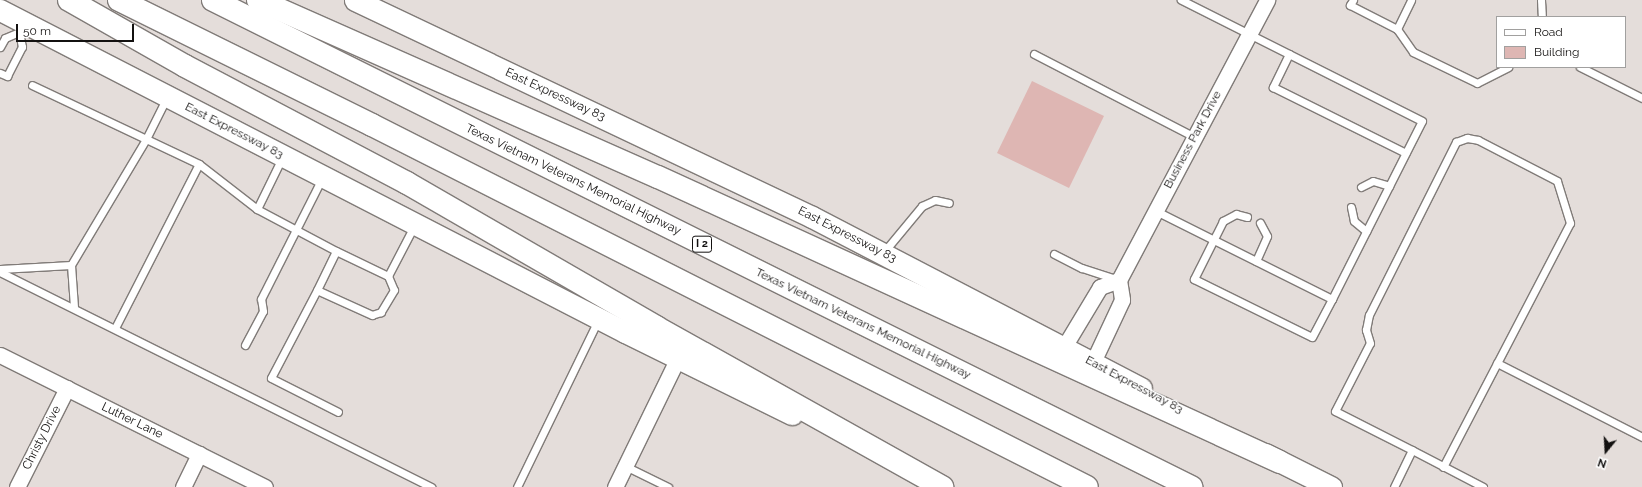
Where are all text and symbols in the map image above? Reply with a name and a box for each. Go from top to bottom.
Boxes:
scale bar [18,16,136,42]
legend [1496,16,1626,68]
text: 50 m [23,24,51,38]
text: Road [1534,25,1563,39]
text: Building [1534,45,1580,59]
street label: East Expressway 83 [503,65,607,125]
street label: Business Park Drive [1161,89,1225,191]
street label: East Expressway 83 [182,100,286,162]
street label: Texas Vietnam Veterans Memorial Highway [462,121,684,239]
street label: East Expressway 83 [795,204,899,266]
road number: I 2 [692,235,712,253]
street label: Texas Vietnam Veterans Memorial Highway [752,265,974,383]
street label: East Expressway 83 [1082,353,1186,417]
street label: Luther Lane [99,400,165,442]
street label: Christy Drive [20,404,64,472]
north arrow [1586,431,1626,471]
text: N [1596,455,1608,470]

